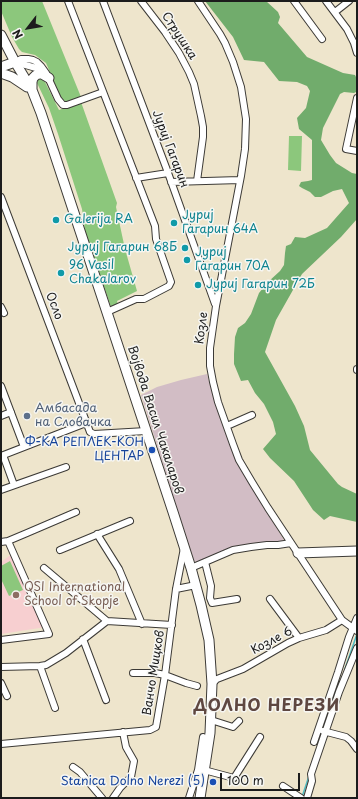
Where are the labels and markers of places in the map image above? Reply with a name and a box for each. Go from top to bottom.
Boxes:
place label: Јуриј Гагарин 64А [182,209,258,237]
place label: Galerija RA [64,213,133,227]
marker: Galerija RA [51,215,61,225]
marker: Јуриј Гагарин 64А [169,218,179,228]
place label: Јуриј Гагарин 68Б [68,241,177,255]
marker: Јуриј Гагарин 68Б [180,243,190,253]
place label: Јуриј Гагарин 70А [195,246,270,274]
marker: Јуриј Гагарин 70А [182,255,192,265]
place label: 96 Vasil Chakalarov [69,259,136,287]
marker: 96 Vasil Chakalarov [56,268,66,278]
place label: Јуриј Гагарин 72Б [206,278,315,292]
marker: Јуриј Гагарин 72Б [193,280,203,290]
place label: Амбасада на Словачка [35,402,112,430]
marker: Амбасада на Словачка [22,411,32,421]
place label: Ф-КА РЕПЛЕК-КОН ЦЕНТАР [25,436,144,464]
marker: Ф-КА РЕПЛЕК-КОН ЦЕНТАР [147,445,157,455]
place label: QSI International School of Skopje [24,581,125,609]
marker: QSI International School of Skopje [11,590,21,600]
place label: Stanica Dolno Nerezi (5) [61,775,205,789]
marker: Stanica Dolno Nerezi (5) [208,777,218,787]

